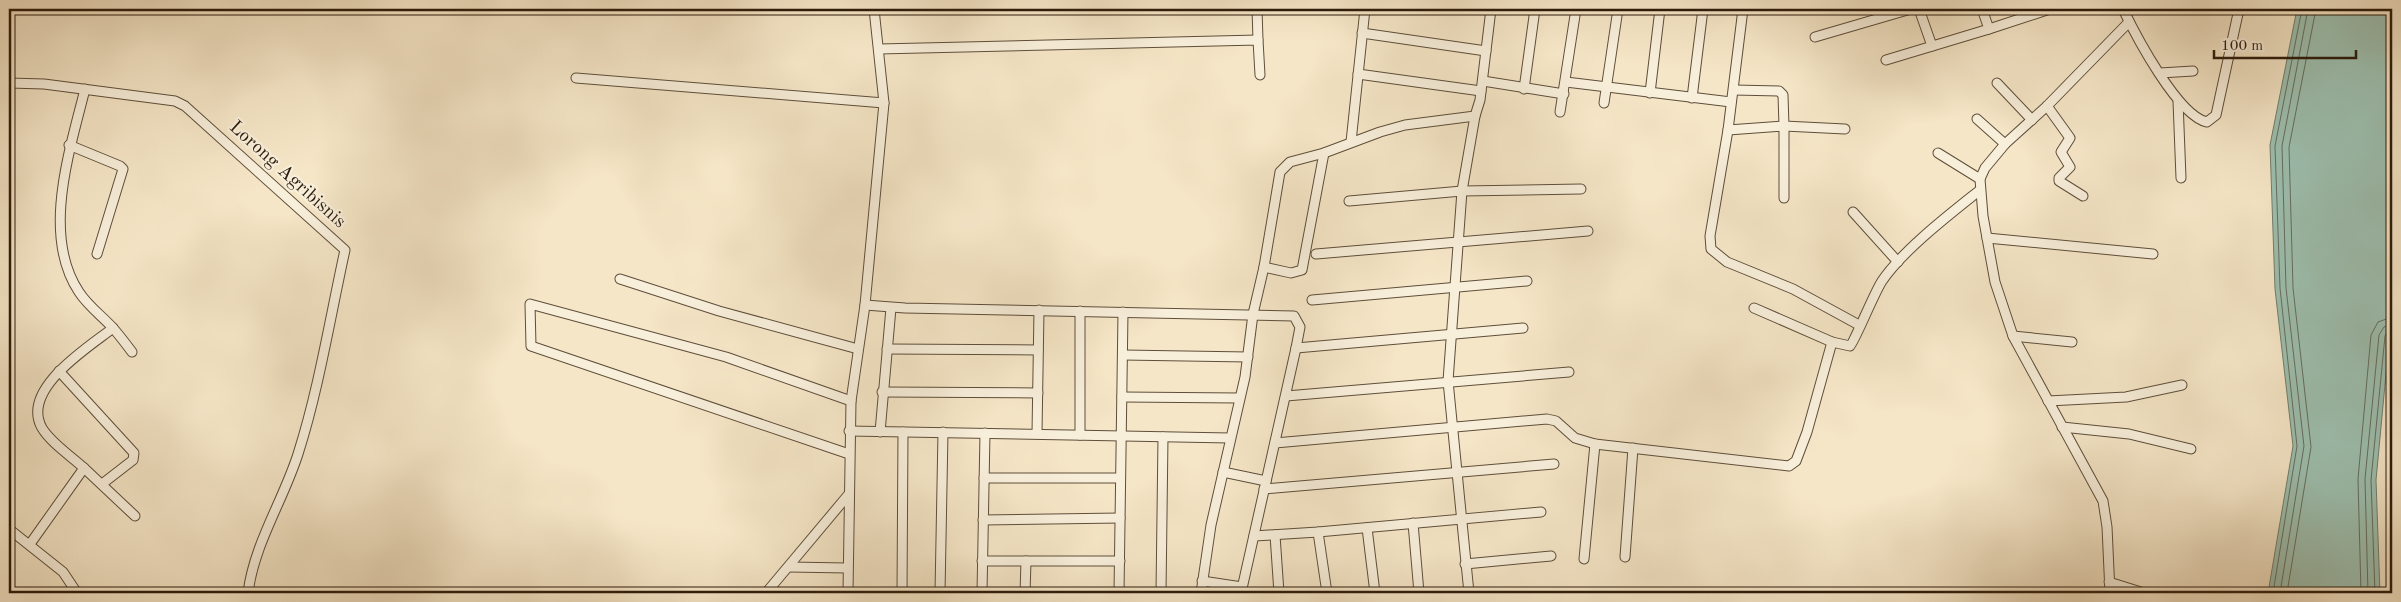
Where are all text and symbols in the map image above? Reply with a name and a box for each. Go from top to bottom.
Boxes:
scale bar [2214,28,2356,60]
text: 100 m [2221,39,2263,54]
street label: Lorong Agribisnis [225,118,349,232]

